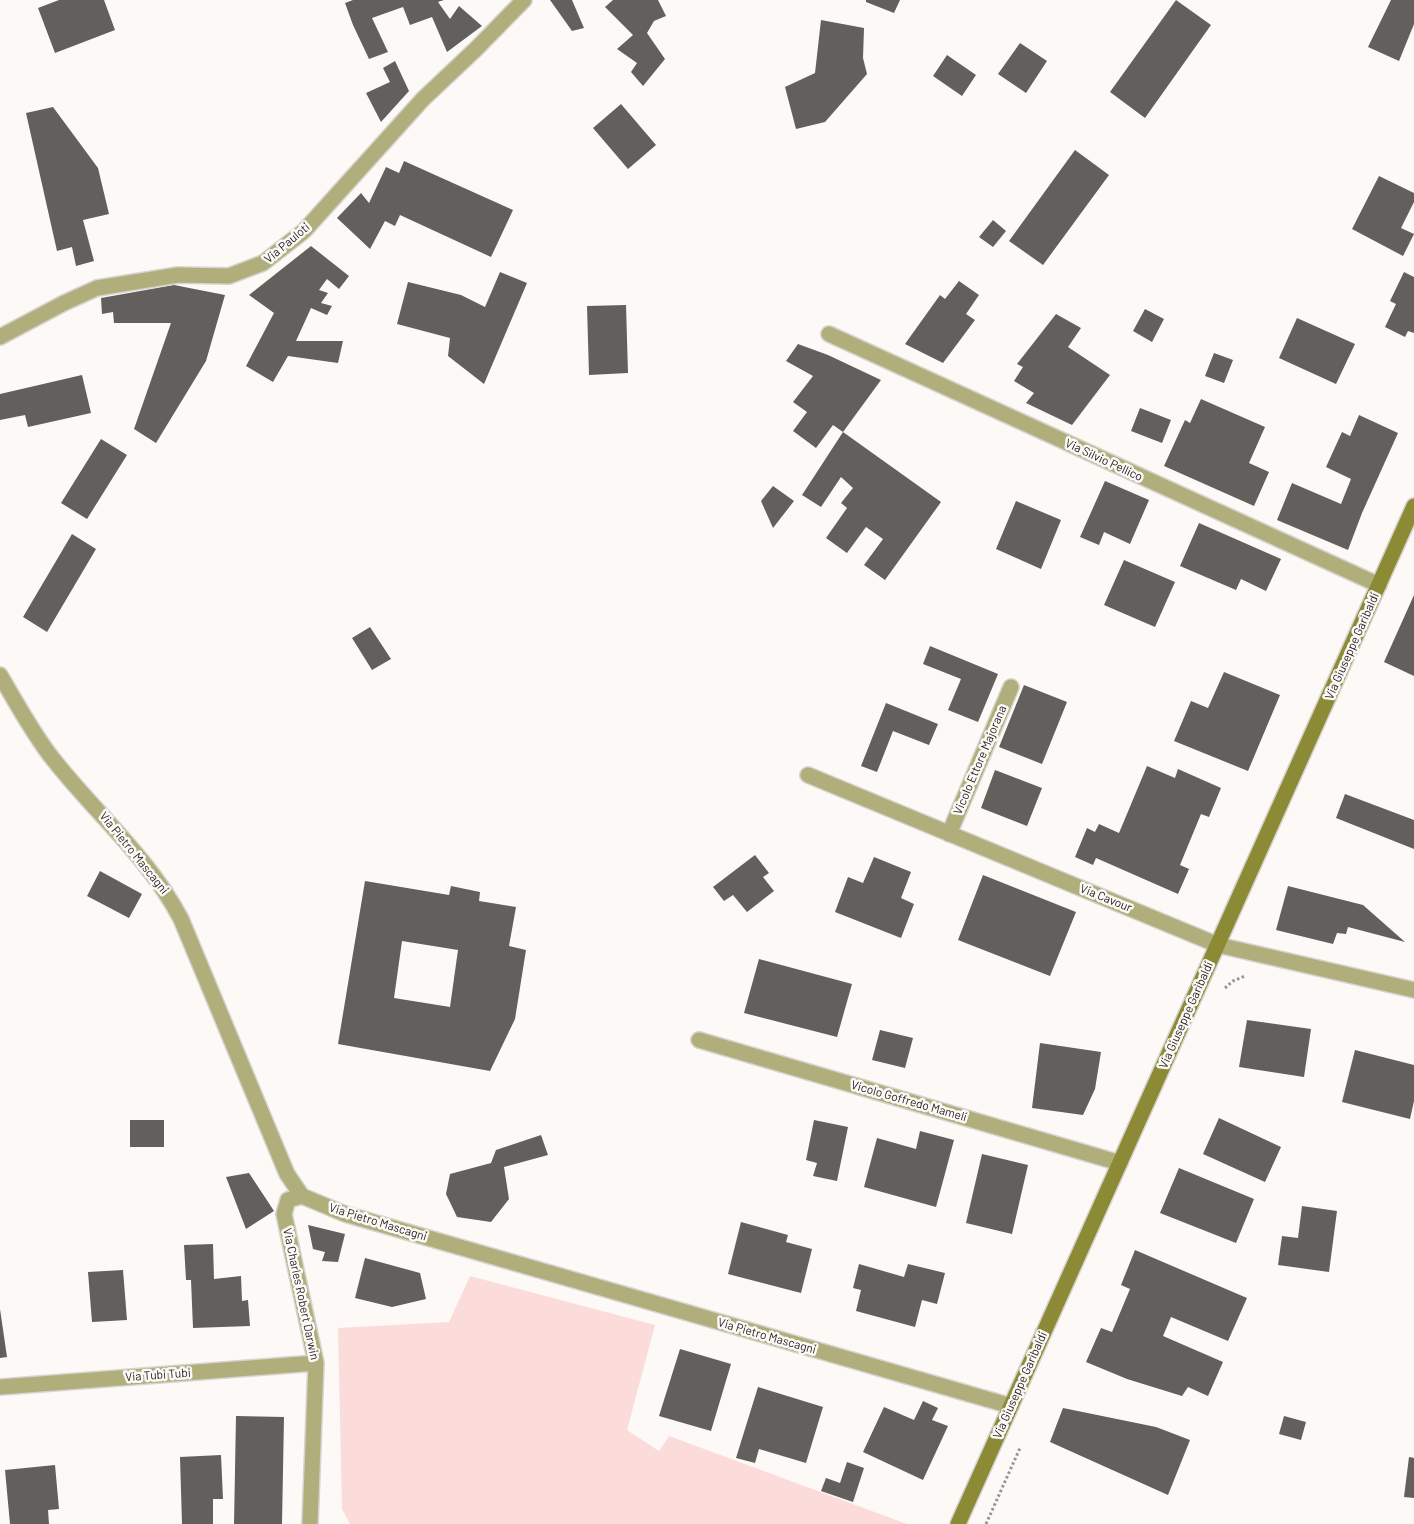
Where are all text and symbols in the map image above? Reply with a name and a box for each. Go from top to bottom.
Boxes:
street label: Via Pauloti [261,220,313,266]
street label: Via Silvio Pellico [1063,436,1145,484]
street label: Via Giuseppe Garibaldi [1322,590,1382,702]
street label: Vicolo Ettore Majorana [950,703,1010,817]
street label: Via Pietro Mascagni [96,809,172,897]
street label: Via Cavour [1078,881,1134,915]
street label: Via Giuseppe Garibaldi [1156,959,1216,1071]
street label: Vicolo Goffredo Mameli [849,1078,969,1124]
street label: Via Pietro Mascagni [327,1200,429,1244]
street label: Via Charles Robert Darwin [280,1227,322,1361]
street label: Via Pietro Mascagni [716,1315,818,1357]
street label: Via Giuseppe Garibaldi [990,1329,1050,1441]
street label: Via Tubi Tubi [125,1366,191,1384]

